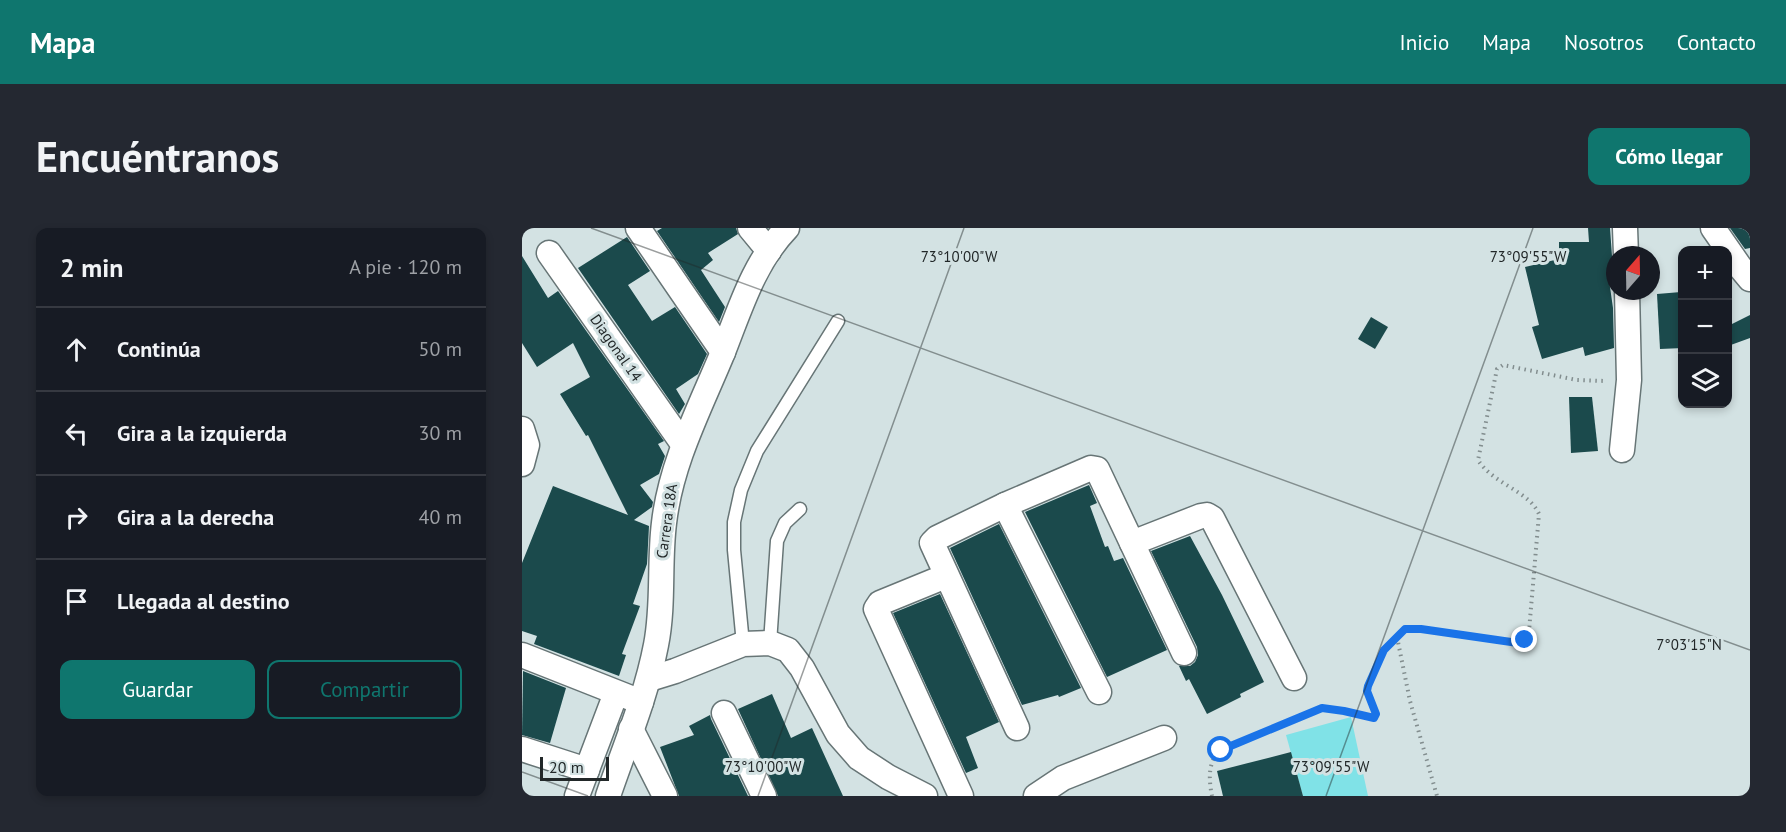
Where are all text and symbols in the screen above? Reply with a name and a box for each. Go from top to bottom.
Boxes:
text: Mapa [30,24,95,61]
text: Inicio [1400,29,1449,56]
text: Mapa [1482,29,1531,56]
text: Nosotros [1564,29,1644,56]
text: Contacto [1677,29,1756,56]
button: Cómo llegar [1588,128,1750,185]
text: Encuéntranos [36,129,279,184]
north arrow [1606,246,1660,300]
map controls [1678,246,1732,408]
button: + [1678,246,1732,300]
text: 73°10'00"W [921,247,998,266]
text: 73°09'55"W [1490,247,1567,266]
text: 2 min [60,251,123,284]
text: A pie · 120 m [349,254,462,280]
button: − [1678,300,1732,354]
street label: Diagonal 14 [586,310,646,385]
icon: ahead [60,333,93,366]
text: Continúa [117,335,201,363]
text: 50 m [419,336,462,362]
button: layers [1678,354,1732,408]
icon: left [60,417,93,450]
text: Gira a la izquierda [117,419,287,447]
text: 30 m [419,420,462,446]
street label: Carrera 18A [652,482,681,560]
icon: right [60,501,93,534]
text: Gira a la derecha [117,503,274,531]
text: 40 m [419,504,462,530]
icon: arrive [60,585,93,618]
text: Llegada al destino [117,587,290,615]
route end [1511,626,1537,652]
text: 7°03'15"N [1656,635,1722,654]
button: Guardar [60,660,255,719]
button: Compartir [267,660,462,719]
route start [1207,736,1233,762]
scale bar [540,754,609,782]
text: 20 m [549,757,584,777]
text: 73°10'00"W [725,757,802,776]
text: 73°09'55"W [1293,757,1370,776]

